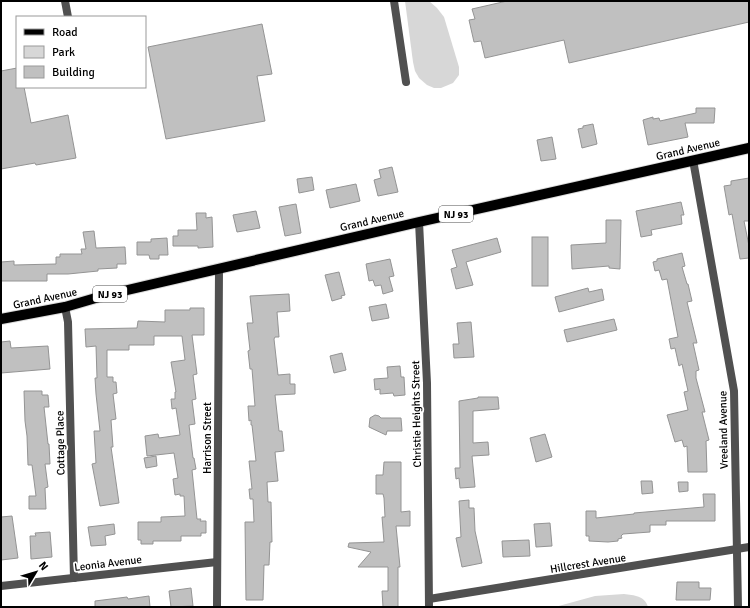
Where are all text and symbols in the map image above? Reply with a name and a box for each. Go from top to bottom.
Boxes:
legend [16,16,146,88]
text: Road [52,25,78,40]
text: Park [52,45,75,60]
text: Building [52,65,95,80]
street label: Grand Avenue [655,136,721,163]
road number: NJ 93 [439,206,473,222]
street label: Grand Avenue [339,207,405,234]
street label: Grand Avenue [12,285,78,312]
road number: NJ 93 [93,286,127,302]
street label: Christie Heights Street [409,360,424,468]
street label: Vreeland Avenue [716,391,731,469]
street label: Harrison Street [201,402,214,474]
street label: Cottage Place [53,410,68,476]
street label: Hillcrest Avenue [549,551,627,576]
north arrow [16,552,56,592]
street label: Leonia Avenue [73,553,143,574]
text: N [36,559,51,573]

